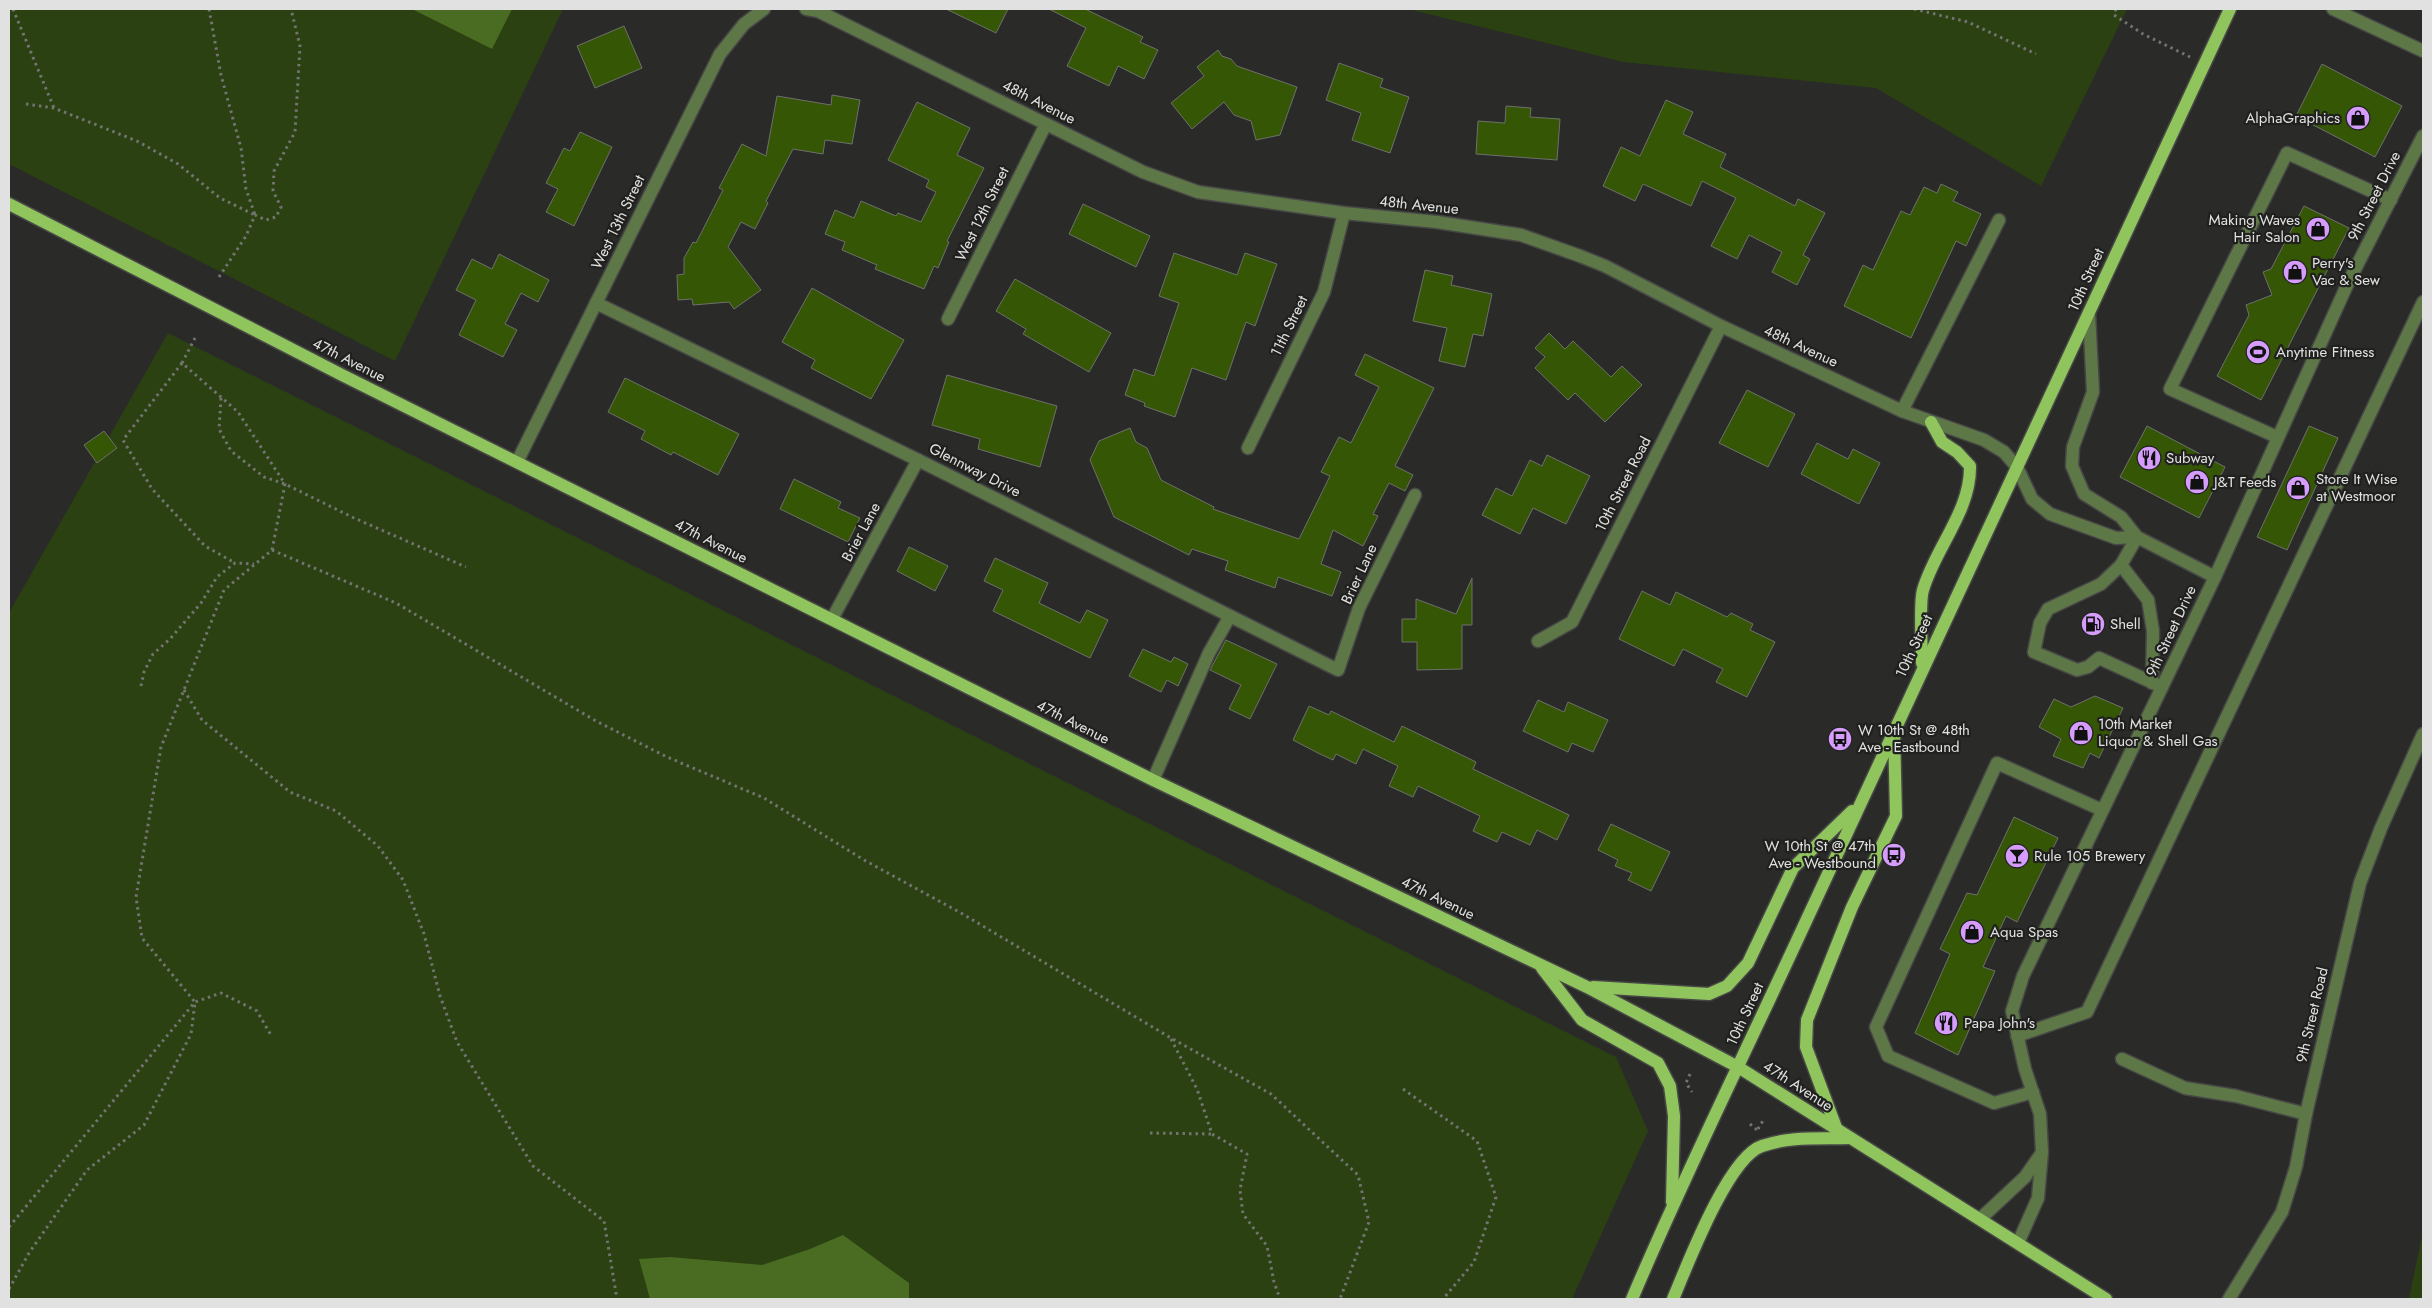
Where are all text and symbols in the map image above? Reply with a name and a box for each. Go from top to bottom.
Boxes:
street label: 48th Avenue [999,74,1080,130]
shop icon: AlphaGraphics [2345,105,2371,131]
place label: AlphaGraphics [2245,107,2340,129]
street label: 9th Street Drive [2342,147,2406,245]
street label: West 12th Street [950,163,1015,265]
street label: West 13th Street [586,171,650,273]
street label: 48th Avenue [1378,190,1460,220]
place label: Making Waves Hair Salon [2209,209,2300,248]
shop icon: Making Waves Hair Salon [2305,216,2331,242]
street label: 10th Street [2062,244,2110,315]
place label: Perry's Vac & Sew [2312,252,2381,291]
shop icon: Perry's Vac & Sew [2282,259,2308,285]
street label: 11th Street [1265,291,1313,360]
street label: 48th Avenue [1760,319,1842,373]
street label: 47th Avenue [309,332,390,388]
sports icon: Anytime Fitness [2245,339,2271,365]
place label: Anytime Fitness [2276,341,2374,363]
street label: 10th Street Road [1590,433,1656,535]
street label: Glennway Drive [925,437,1025,503]
restaurant icon: Subway [2136,445,2162,471]
place label: Subway [2166,447,2215,469]
place label: Store It Wise at Westmoor [2316,468,2398,507]
shop icon: J&T Feeds [2184,469,2210,495]
place label: J&T Feeds [2212,471,2276,493]
shop icon: Store It Wise at Westmoor [2285,475,2311,501]
street label: Brier Lane [836,498,886,566]
street label: 47th Avenue [671,513,752,569]
street label: Brier Lane [1335,540,1383,608]
street label: 9th Street Drive [2140,582,2202,680]
street label: 10th Street [1890,610,1938,681]
fuel station icon: Shell [2080,611,2106,637]
place label: Shell [2110,613,2141,635]
street label: 47th Avenue [1033,694,1114,750]
place label: 10th Market Liquor & Shell Gas [2098,713,2218,752]
place label: W 10th St @ 48th Ave - Eastbound [1858,719,1970,758]
shop icon: 10th Market Liquor & Shell Gas [2068,720,2094,746]
bus stop icon: W 10th St @ 48th Ave - Eastbound [1827,726,1853,752]
place label: W 10th St @ 47th Ave - Westbound [1764,835,1876,874]
bus stop icon: W 10th St @ 47th Ave - Westbound [1881,842,1907,868]
bar icon: Rule 105 Brewery [2004,843,2030,869]
place label: Rule 105 Brewery [2034,845,2146,867]
street label: 47th Avenue [1398,871,1479,925]
shop icon: Aqua Spas [1959,919,1985,945]
place label: Aqua Spas [1990,921,2058,943]
street label: 9th Street Road [2290,965,2334,1065]
street label: 10th Street [1721,978,1769,1049]
restaurant icon: Papa John's [1933,1010,1959,1036]
place label: Papa John's [1964,1012,2035,1034]
street label: 47th Avenue [1759,1055,1837,1117]

